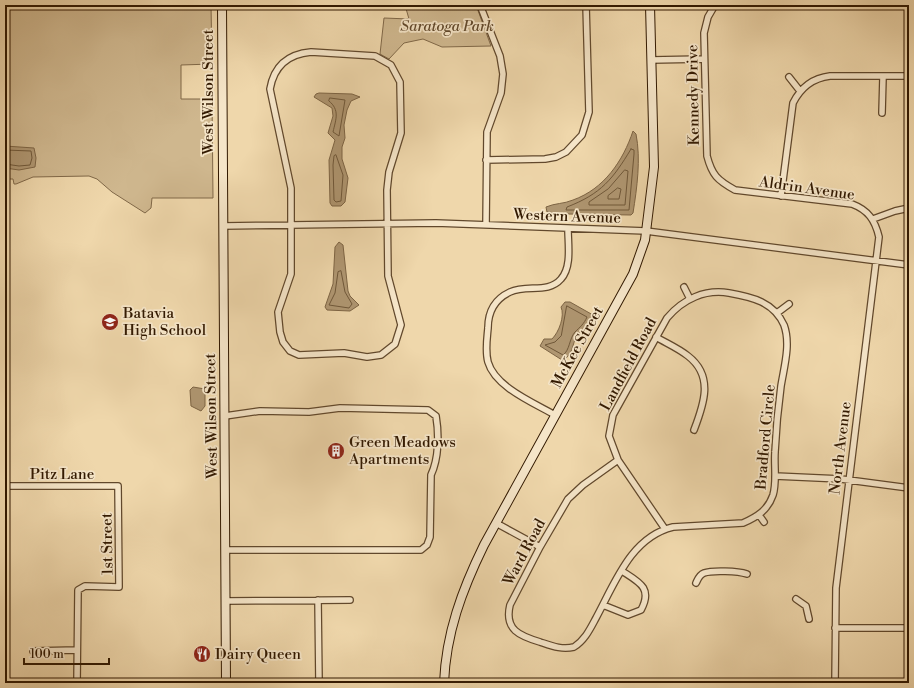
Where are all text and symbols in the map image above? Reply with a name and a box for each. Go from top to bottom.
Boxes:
park label: Saratoga Park [400,17,494,36]
street label: West Wilson Street [199,29,218,156]
street label: Kennedy Drive [683,44,704,146]
street label: Aldrin Avenue [757,172,856,205]
street label: Western Avenue [512,205,621,228]
street label: McKee Street [547,302,608,392]
place label: Batavia High School [122,304,207,340]
school or university icon: Batavia High School [100,312,120,332]
street label: Landfield Road [596,314,661,414]
street label: West Wilson Street [201,352,222,480]
street label: Bradford Circle [751,384,780,491]
street label: North Avenue [825,401,856,496]
place label: Green Meadows Apartments [348,433,456,469]
building icon: Green Meadows Apartments [326,441,346,461]
street label: Pitz Lane [30,465,94,484]
street label: 1st Street [97,512,118,575]
street label: Ward Road [498,515,550,590]
scale bar [24,640,109,666]
restaurant icon: Dairy Queen [192,644,212,664]
place label: Dairy Queen [215,645,301,664]
text: 100 m [30,647,64,662]

